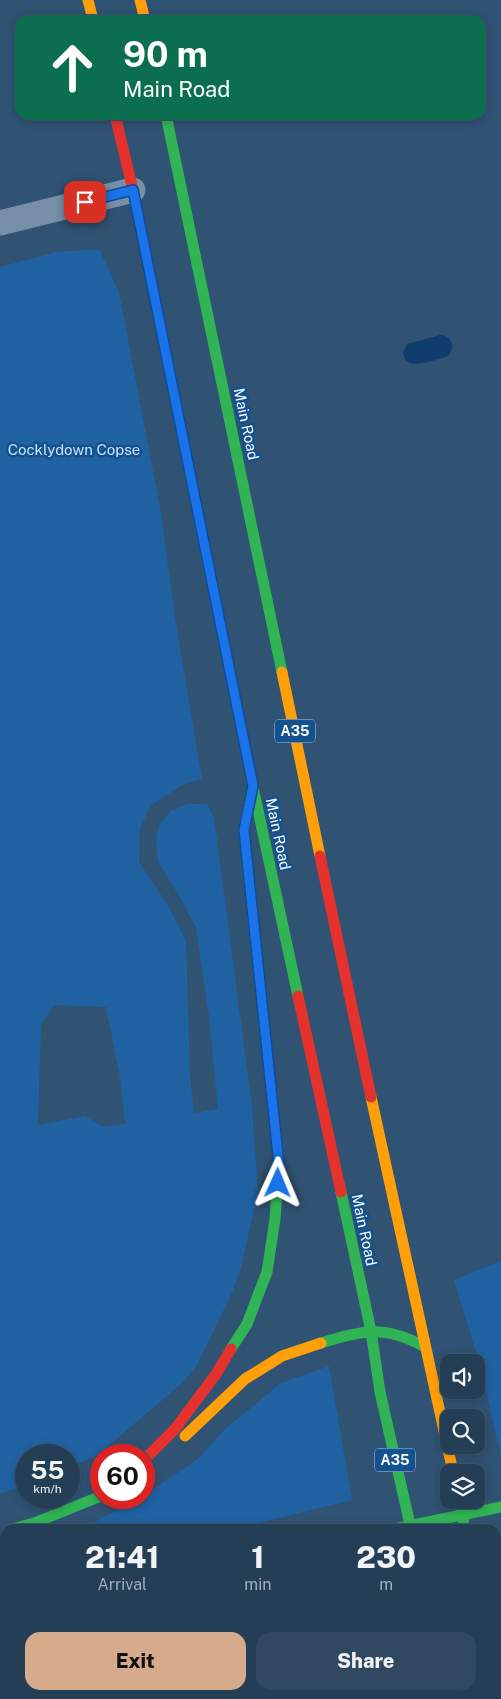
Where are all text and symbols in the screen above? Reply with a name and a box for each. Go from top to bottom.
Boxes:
text: 90 m [123,34,208,75]
icon: ahead [40,35,105,100]
text: Main Road [123,76,230,102]
pin [64,181,106,223]
icon: arrive [71,188,99,216]
street label: Main Road [231,386,262,461]
park label: Cocklydown Copse [8,441,140,458]
road number: A35 [275,719,315,742]
street label: Main Road [263,796,294,871]
position arrow [251,1156,303,1208]
street label: Main Road [349,1192,380,1267]
map controls [440,1354,485,1509]
button: sound [440,1354,485,1399]
button: search [440,1409,485,1454]
speed limit sign: 60 [90,1444,155,1509]
road number: A35 [375,1448,415,1472]
text: 55 [31,1455,64,1485]
button: layers [440,1464,485,1509]
text: km/h [33,1482,62,1496]
text: 21:41 [85,1539,159,1575]
text: 1 [251,1539,264,1575]
text: 230 [356,1539,416,1575]
text: Arrival [97,1575,147,1594]
text: min [244,1575,271,1594]
text: m [379,1575,393,1594]
button: Exit [25,1632,246,1690]
button: Share [256,1632,476,1690]

